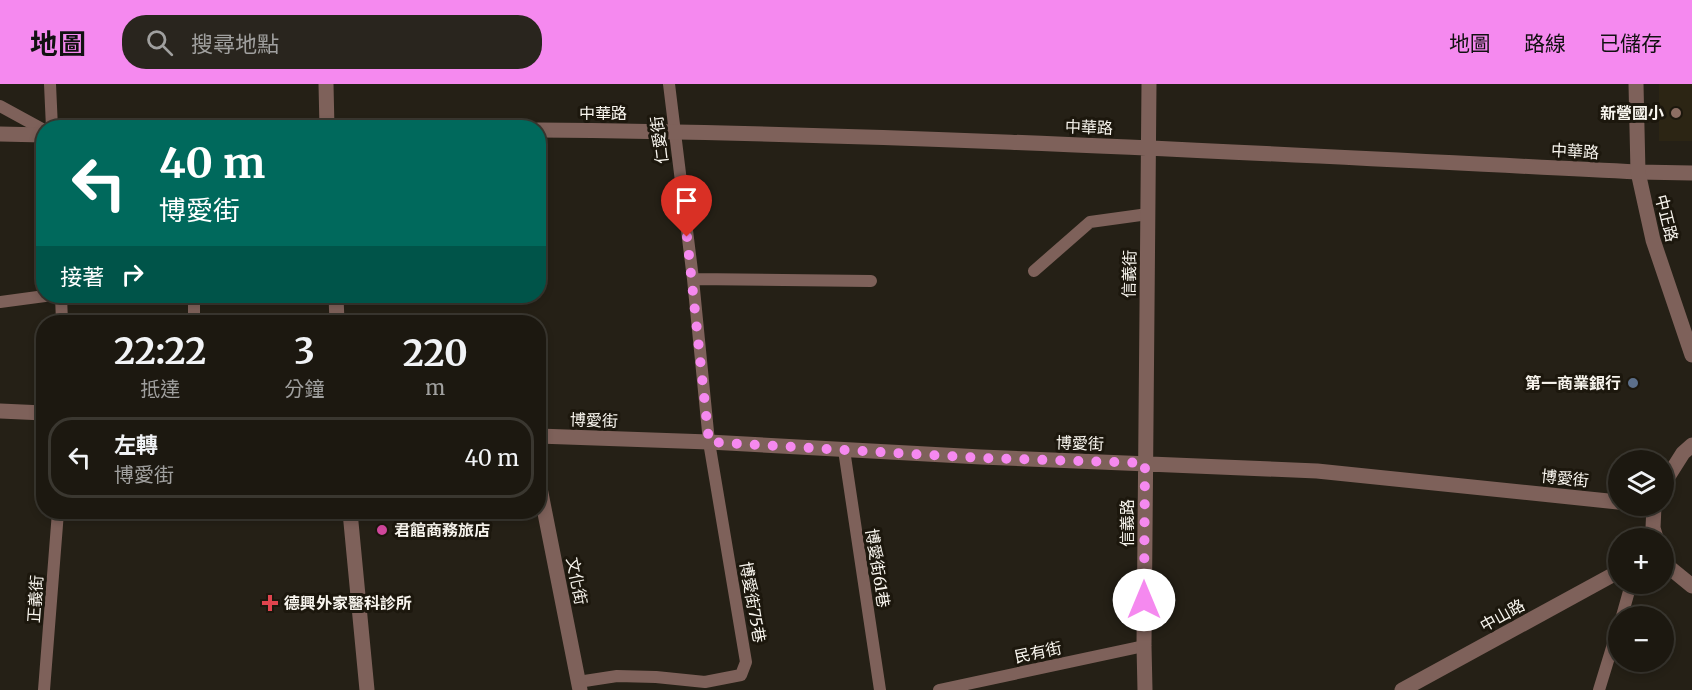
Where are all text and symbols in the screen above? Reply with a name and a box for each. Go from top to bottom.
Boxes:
search box [122,15,542,69]
text: 地圖 [30,26,86,62]
icon: search [143,26,176,59]
text: 搜尋地點 [191,30,279,58]
text: 地圖 [1449,30,1491,57]
text: 路線 [1524,30,1566,57]
text: 已儲存 [1599,30,1662,57]
street label: 中華路 [579,103,627,123]
place label: 新營國小 [1600,103,1664,123]
marker: 新營國小 [1669,106,1683,120]
street label: 仁愛街 [646,115,672,165]
street label: 中華路 [1065,116,1113,138]
text: 40 m [159,137,265,189]
street label: 中華路 [1551,140,1599,162]
icon: left [60,144,138,222]
pin [661,175,712,237]
icon: arrive [670,184,703,217]
street label: 中正路 [1651,192,1683,244]
text: 博愛街 [159,193,240,227]
street label: 信義街 [1119,250,1139,298]
icon: right [116,258,149,291]
text: 接著 [60,263,104,291]
text: 22:22 [114,329,207,374]
text: 3 [294,329,315,374]
text: 220 [403,331,468,376]
place label: 第一商業銀行 [1525,373,1621,393]
text: m [425,375,445,400]
text: 抵達 [140,376,180,401]
text: 分鐘 [285,376,325,401]
marker: 第一商業銀行 [1626,376,1640,390]
street label: 博愛街 [570,409,618,431]
text: 左轉 [114,431,158,459]
street label: 博愛街 [1056,432,1104,454]
icon: left [63,441,96,474]
text: 40 m [464,444,519,472]
map controls [1608,450,1674,672]
button: layers [1608,450,1674,516]
text: 博愛街 [114,462,174,487]
street label: 博愛街 [1540,466,1590,490]
street label: 信義路 [1117,499,1137,547]
place label: 君館商務旅店 [394,520,490,540]
marker: 君館商務旅店 [375,523,389,537]
street label: 博愛街61巷 [862,527,894,609]
button: + [1608,528,1674,594]
street label: 文化街 [563,556,591,606]
street label: 博愛街75巷 [736,560,770,644]
position arrow [1112,568,1176,632]
street label: 正義街 [23,574,47,624]
place label: 德興外家醫科診所 [284,593,412,613]
marker: 德興外家醫科診所 [261,594,279,612]
street label: 中山路 [1476,595,1528,635]
button: − [1608,606,1674,672]
street label: 民有街 [1012,637,1064,667]

